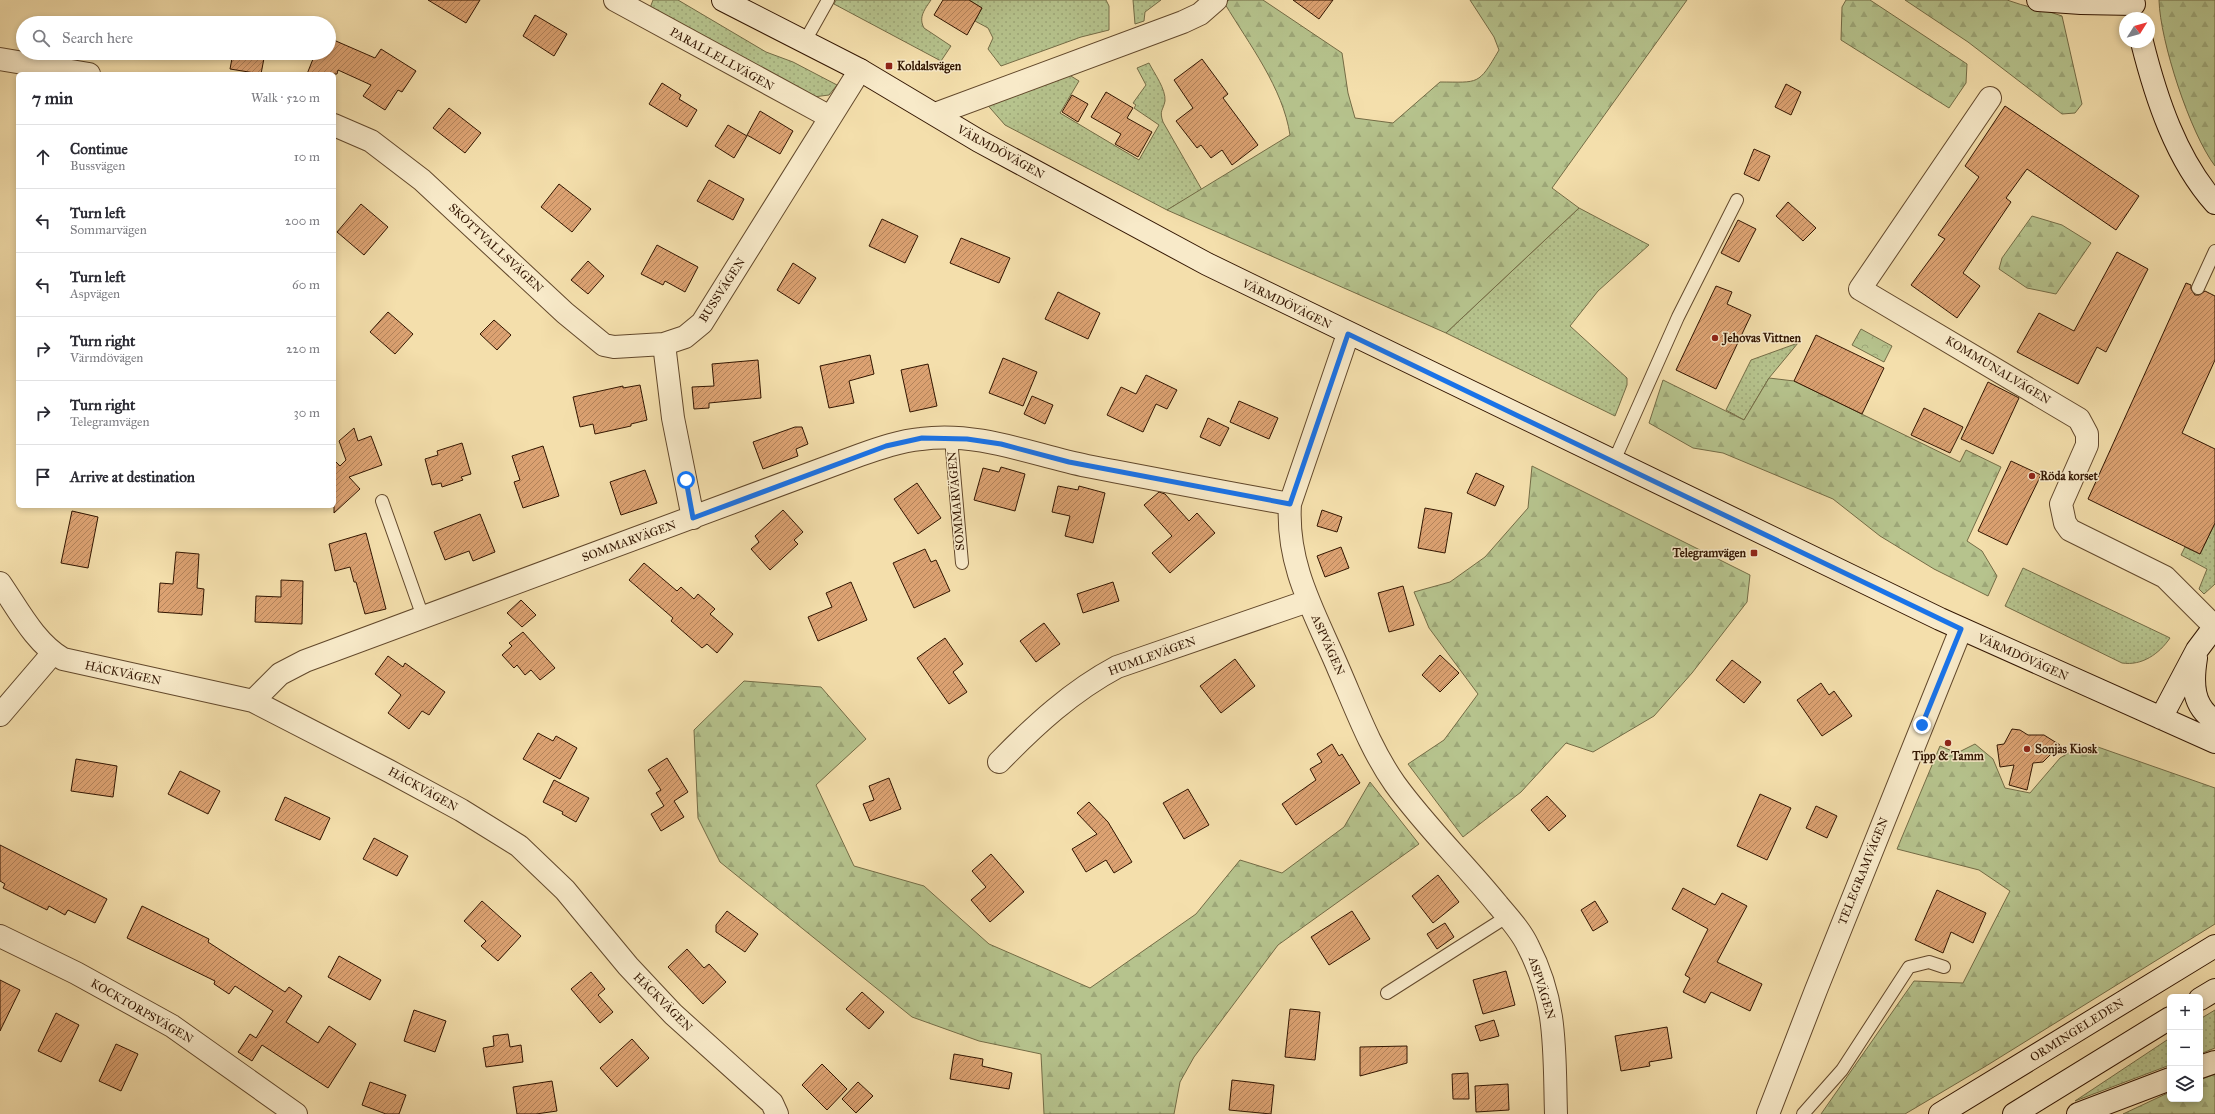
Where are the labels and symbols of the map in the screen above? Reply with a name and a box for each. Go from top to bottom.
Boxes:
north arrow [2119,12,2155,48]
street label: PARALLELLVÄGEN [667,24,777,93]
place label: Koldalsvägen [897,59,962,74]
marker: Koldalsvägen [884,61,894,71]
street label: VÄRMDÖVÄGEN [954,121,1048,182]
street label: SKOTTVALLSVÄGEN [446,200,547,295]
street label: BUSSVÄGEN [695,255,748,325]
street label: VÄRMDÖVÄGEN [1239,275,1334,332]
place label: Jehovas Vittnen [1721,331,1802,346]
street label: KOMMUNALVÄGEN [1943,332,2054,407]
marker: Jehovas Vittnen [1710,333,1720,343]
street label: SOMMARVÄGEN [944,451,967,551]
place label: Röda korset [2040,469,2099,483]
route start [677,471,695,489]
marker: Röda korset [2027,471,2037,481]
street label: SOMMARVÄGEN [580,516,678,565]
place label: Telegramvägen [1672,546,1747,561]
marker: Telegramvägen [1749,548,1759,558]
street label: ASPVÄGEN [1308,611,1348,677]
street label: VÄRMDÖVÄGEN [1975,629,2071,683]
street label: HUMLEVÄGEN [1106,633,1198,678]
street label: HÄCKVÄGEN [84,657,163,688]
route end [1913,716,1931,734]
marker: Tipp & Tamm [1943,738,1953,748]
place label: Sonjas Kiosk [2035,742,2098,757]
marker: Sonjas Kiosk [2022,744,2032,754]
place label: Tipp & Tamm [1911,749,1985,764]
street label: HÄCKVÄGEN [386,763,461,814]
street label: TELEGRAMVÄGEN [1834,815,1891,927]
street label: ASPVÄGEN [1526,954,1559,1021]
street label: HÄCKVÄGEN [631,969,696,1034]
street label: KOCKTORPSVÄGEN [88,975,196,1046]
street label: ORMINGELEDEN [2028,995,2126,1065]

